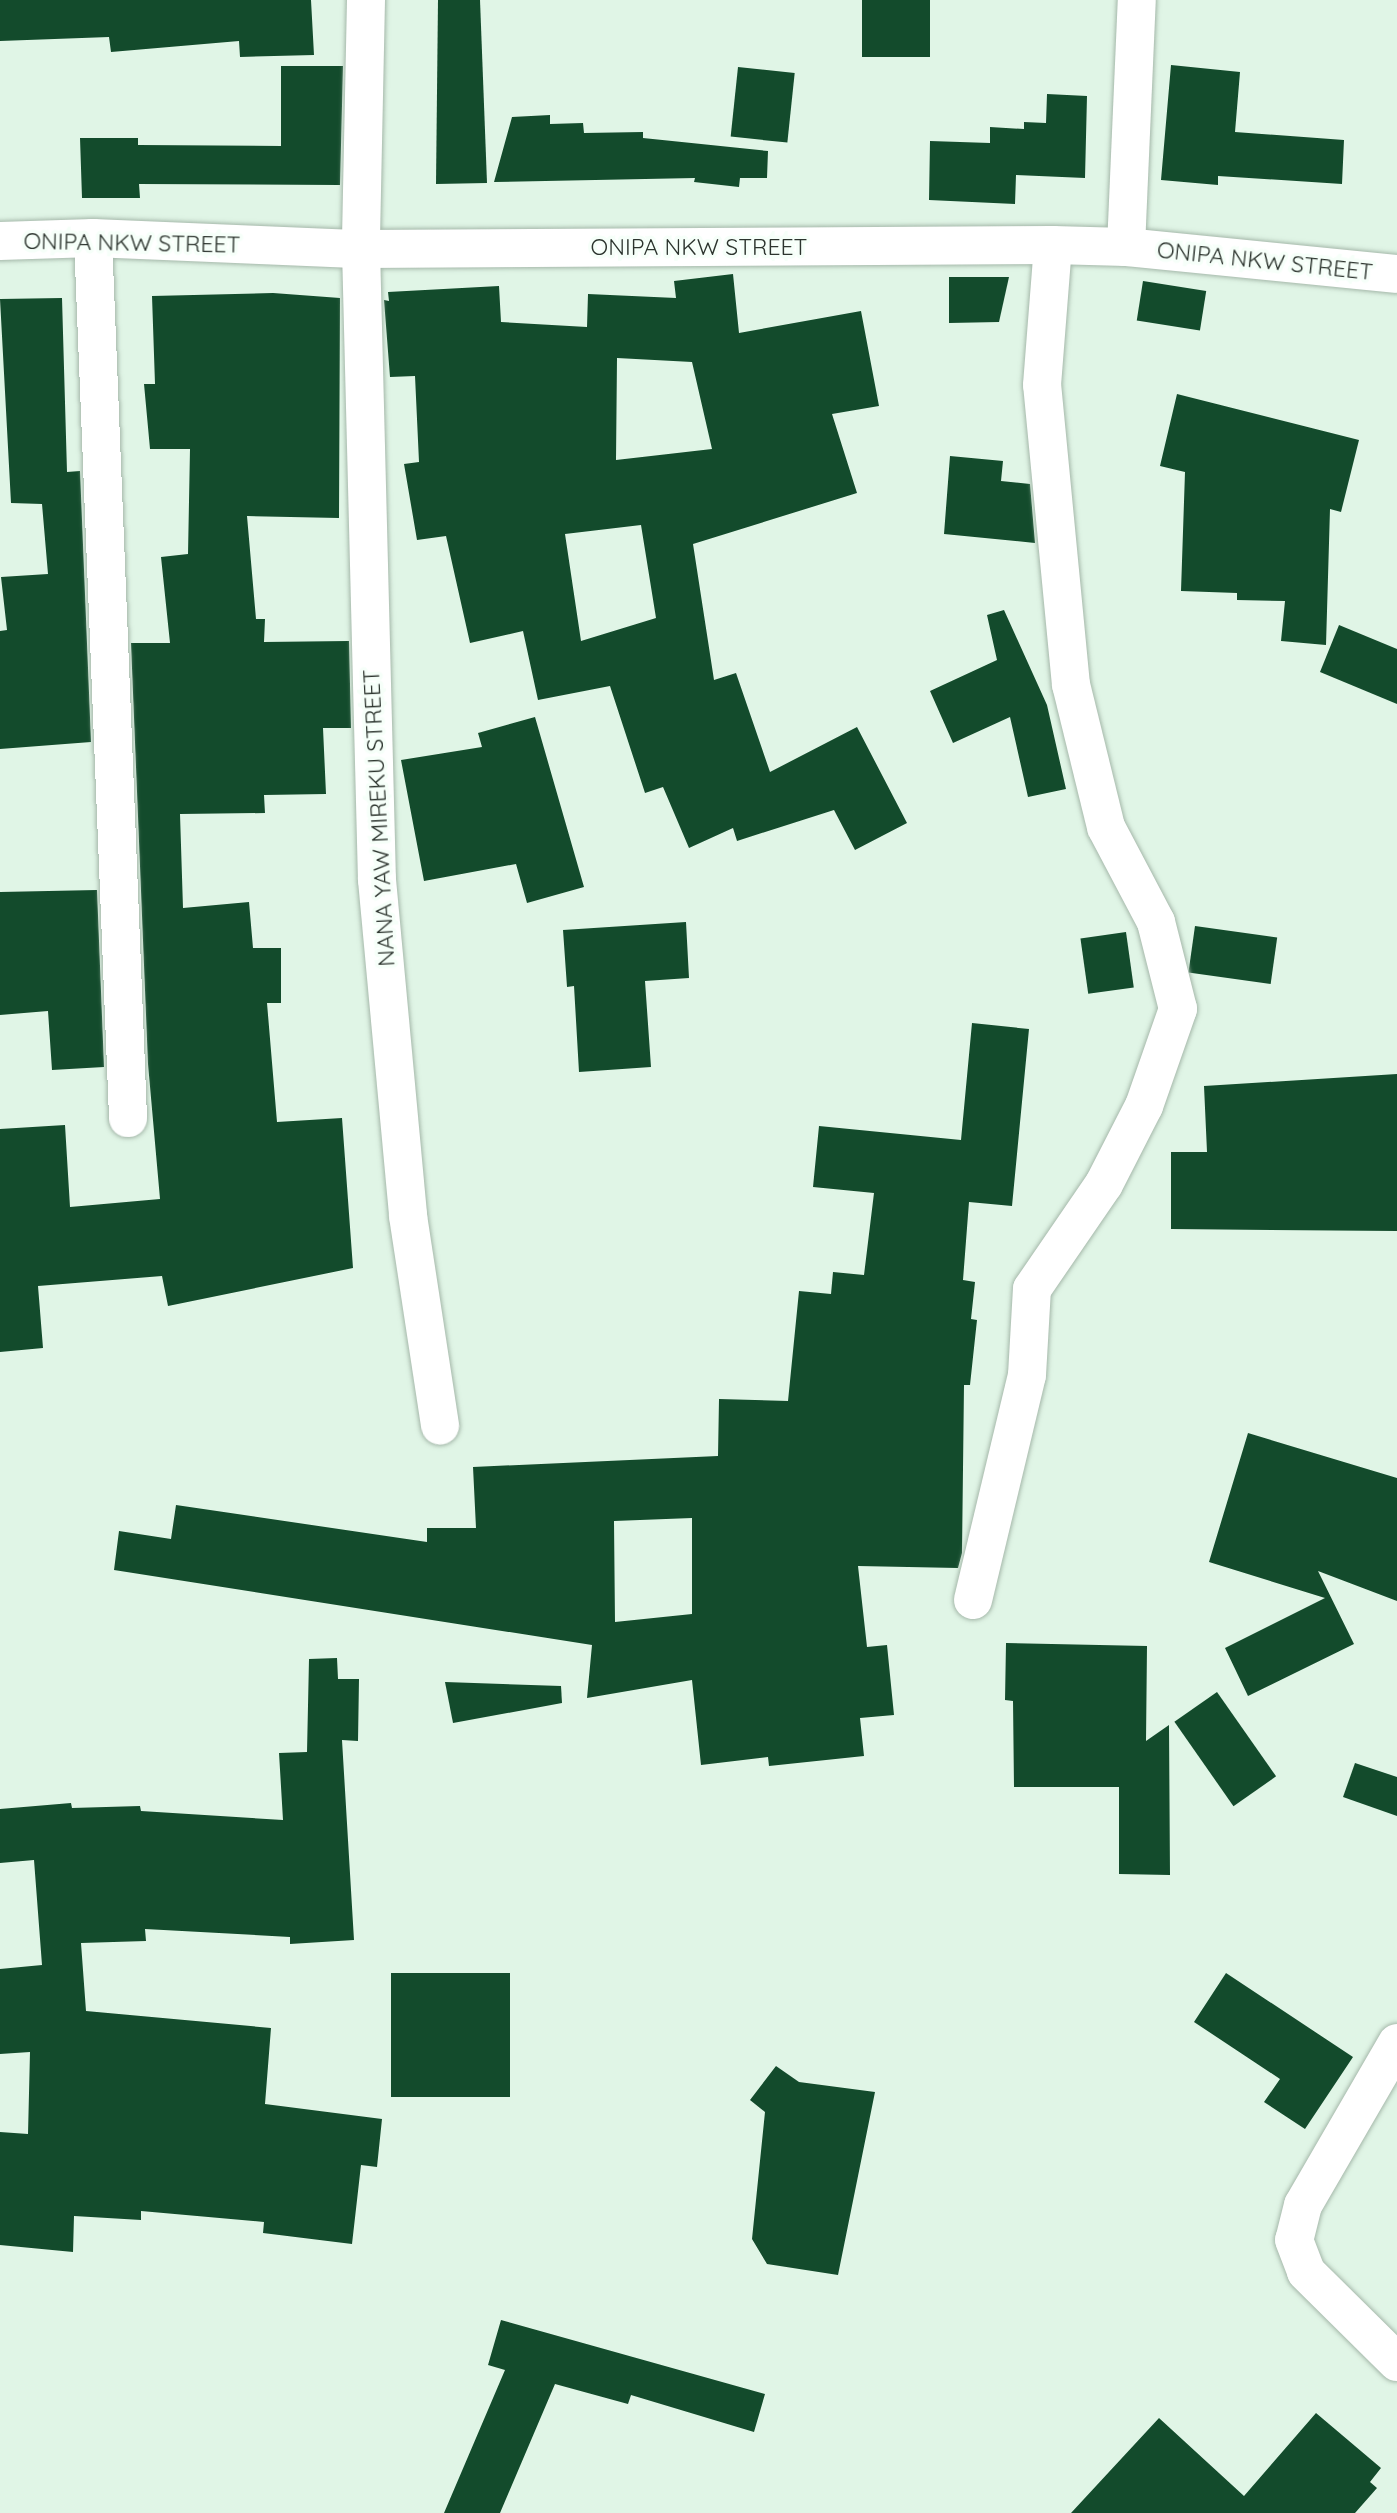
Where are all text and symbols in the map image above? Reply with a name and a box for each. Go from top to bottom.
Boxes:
street label: ONIPA NKW STREET [23,227,241,259]
street label: ONIPA NKW STREET [591,233,807,261]
street label: ONIPA NKW STREET [1156,236,1374,286]
street label: NANA YAW MIREKU STREET [357,669,401,967]

